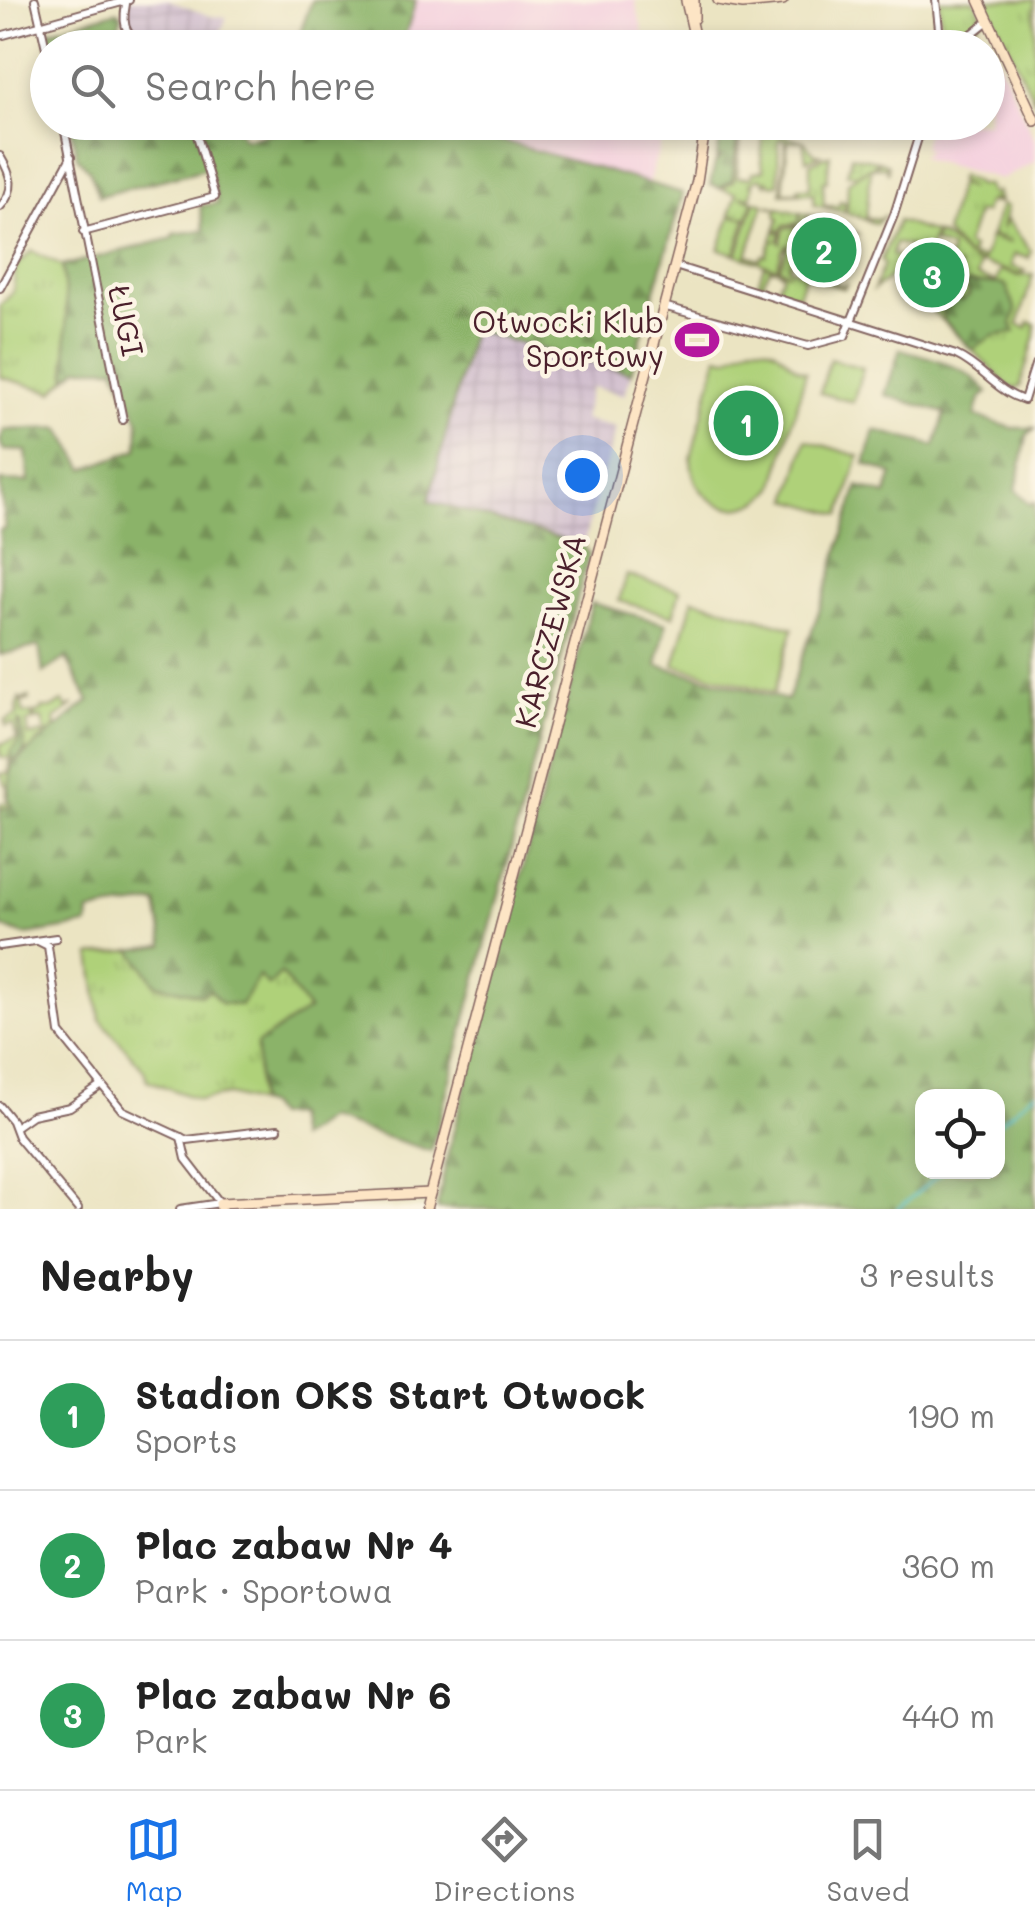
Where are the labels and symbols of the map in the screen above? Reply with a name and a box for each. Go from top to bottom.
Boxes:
pin: 2 [792,212,856,288]
pin: 3 [900,238,964,312]
street label: ŁUGI [100,282,154,360]
place label: Otwocki Klub Sportowy [472,301,664,375]
sports icon: Otwocki Klub Sportowy [673,316,721,364]
pin: 1 [714,386,778,460]
your location [557,450,608,501]
street label: KARCZEWSKA [504,529,594,732]

